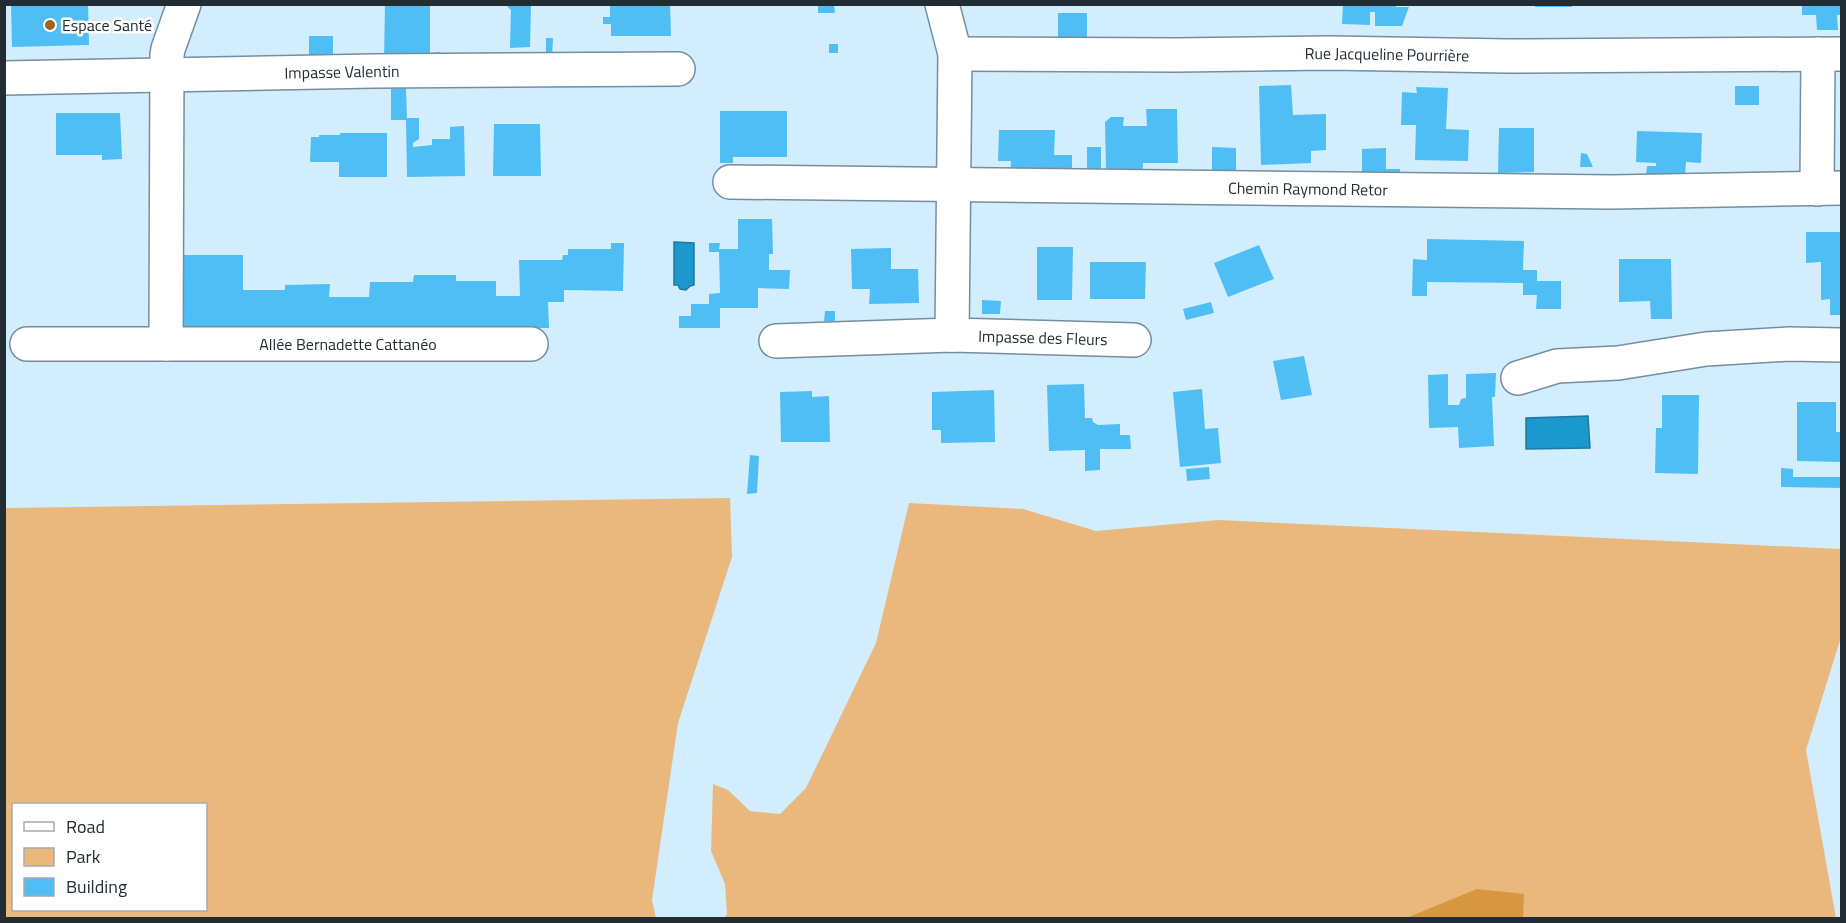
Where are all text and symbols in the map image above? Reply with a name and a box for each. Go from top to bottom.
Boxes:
place label: Espace Santé [62,13,152,37]
marker: Espace Santé [43,18,57,32]
street label: Rue Jacqueline Pourrière [1305,41,1469,67]
street label: Impasse Valentin [284,59,400,85]
street label: Chemin Raymond Retor [1228,176,1388,201]
street label: Impasse des Fleurs [978,324,1108,351]
street label: Allée Bernadette Cattanéo [259,332,437,356]
legend [12,803,207,911]
text: Road [66,813,105,840]
text: Park [66,843,101,870]
text: Building [66,873,127,900]

